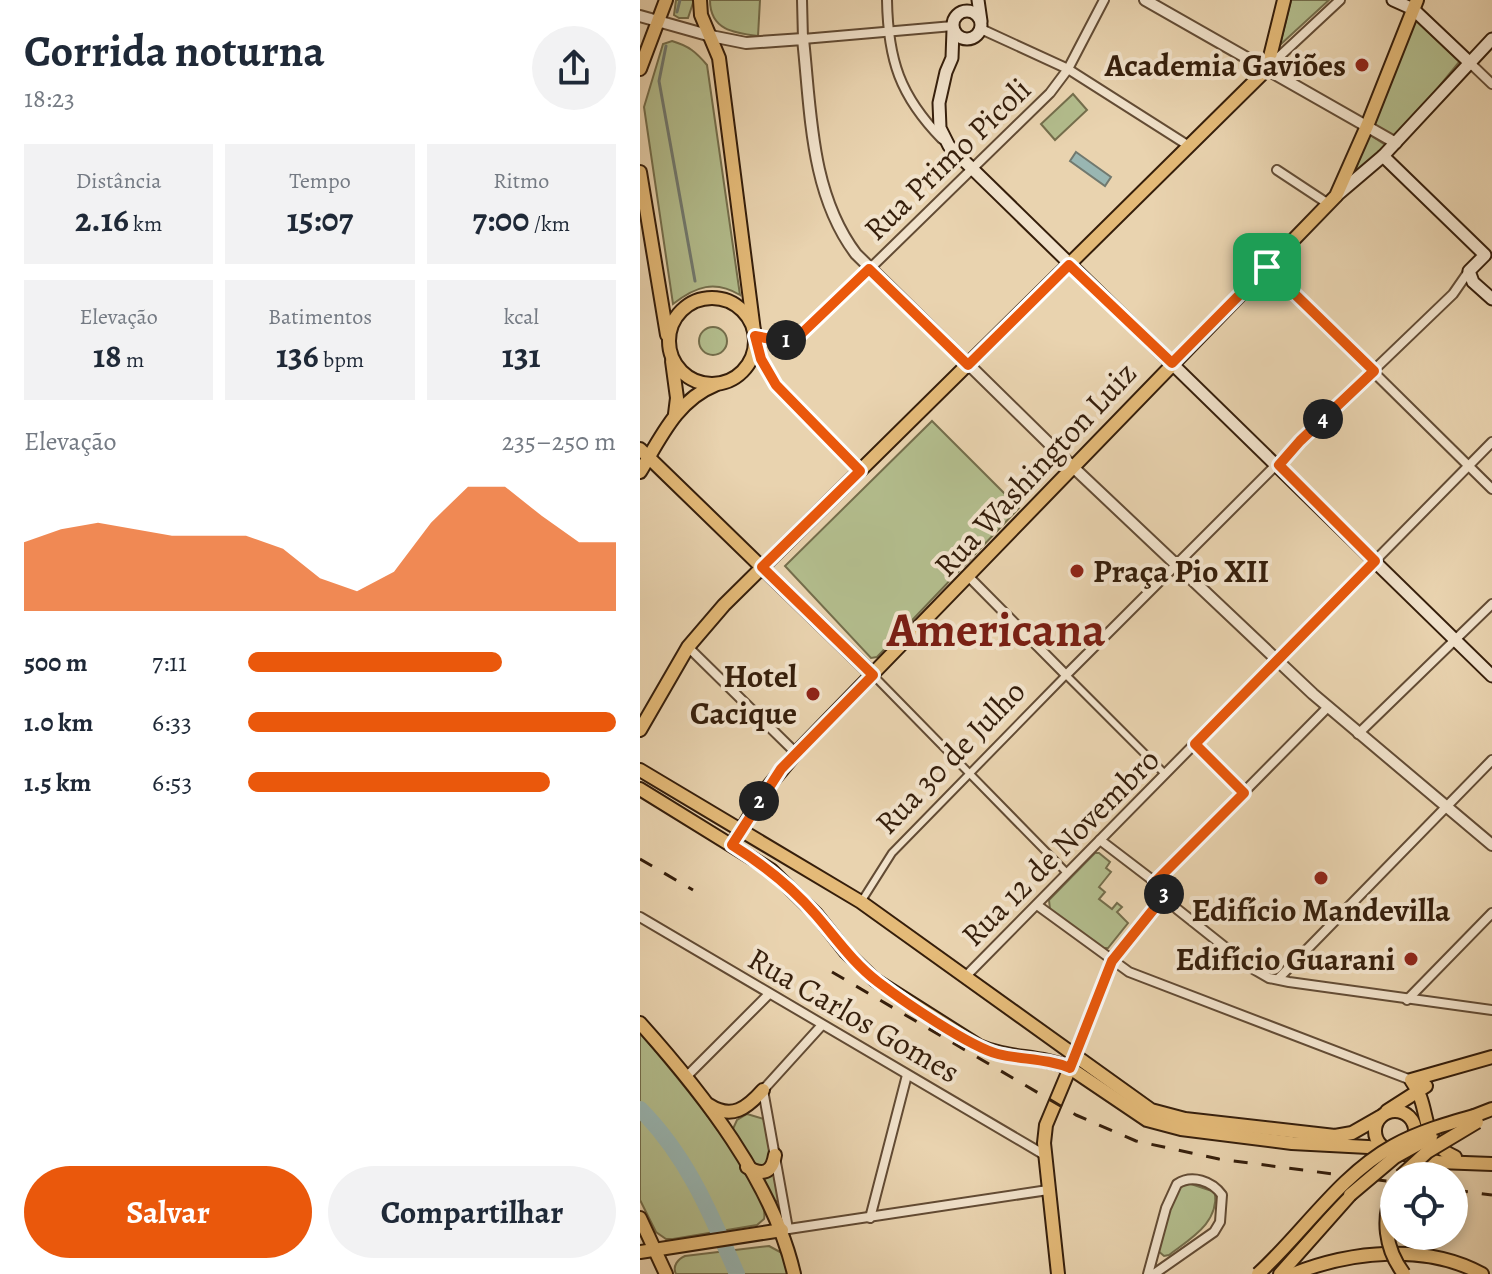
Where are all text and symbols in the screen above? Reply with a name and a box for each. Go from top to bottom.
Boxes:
text: Corrida noturna [24,21,325,81]
button: share [532,26,616,110]
place label: Academia Gaviões [1104,43,1346,87]
marker: Academia Gaviões [1353,56,1371,74]
street label: Rua Primo Picoli [854,68,1040,250]
text: 18:23 [24,81,75,116]
text: Distância [76,166,162,196]
text: Tempo [289,166,351,196]
text: Ritmo [493,166,549,196]
text: 2.16 [75,196,129,243]
text: 15:07 [287,196,353,243]
text: 7:00 [472,196,529,243]
text: km [129,209,162,239]
text: /km [529,209,570,239]
pin [1233,233,1301,301]
icon: arrive [1245,245,1289,289]
text: Elevação [80,302,158,332]
text: Batimentos [268,302,372,332]
text: kcal [504,302,539,332]
pin: 1 [766,320,806,360]
text: 1 [782,325,790,355]
text: 18 [93,332,122,379]
text: 136 [276,332,319,379]
text: 131 [502,332,541,379]
text: m [122,345,144,375]
text: bpm [319,345,364,375]
street label: Rua Washington Luiz [924,352,1146,586]
pin: 4 [1303,399,1343,439]
text: 4 [1318,404,1328,434]
text: Elevação [24,424,116,459]
text: 235–250 m [502,424,616,459]
place label: Praça Pio XII [1093,549,1269,593]
marker: Praça Pio XII [1068,562,1086,580]
district label: Americana [886,597,1105,663]
text: 500 m [24,645,88,680]
text: 7:11 [152,645,187,680]
place label: Hotel Cacique [690,654,798,735]
street label: Rua 30 de Julho [865,670,1035,844]
marker: Hotel Cacique [804,685,822,703]
text: 1.0 km [24,705,93,740]
text: 6:33 [152,705,192,740]
street label: Rua 12 de Novembro [951,738,1169,956]
text: 1.5 km [24,765,91,800]
text: 6:53 [152,765,192,800]
pin: 2 [739,781,779,821]
text: 2 [754,786,764,816]
marker: Edifício Mandevilla [1312,869,1330,887]
pin: 3 [1144,874,1184,914]
text: 3 [1159,879,1169,909]
place label: Edifício Mandevilla [1191,888,1451,932]
street label: Rua Carlos Gomes [740,937,968,1093]
place label: Edifício Guarani [1176,937,1395,981]
marker: Edifício Guarani [1402,950,1420,968]
map controls [1380,1162,1468,1250]
button: locate [1380,1162,1468,1250]
button: Salvar [24,1166,312,1258]
button: Compartilhar [328,1166,616,1258]

